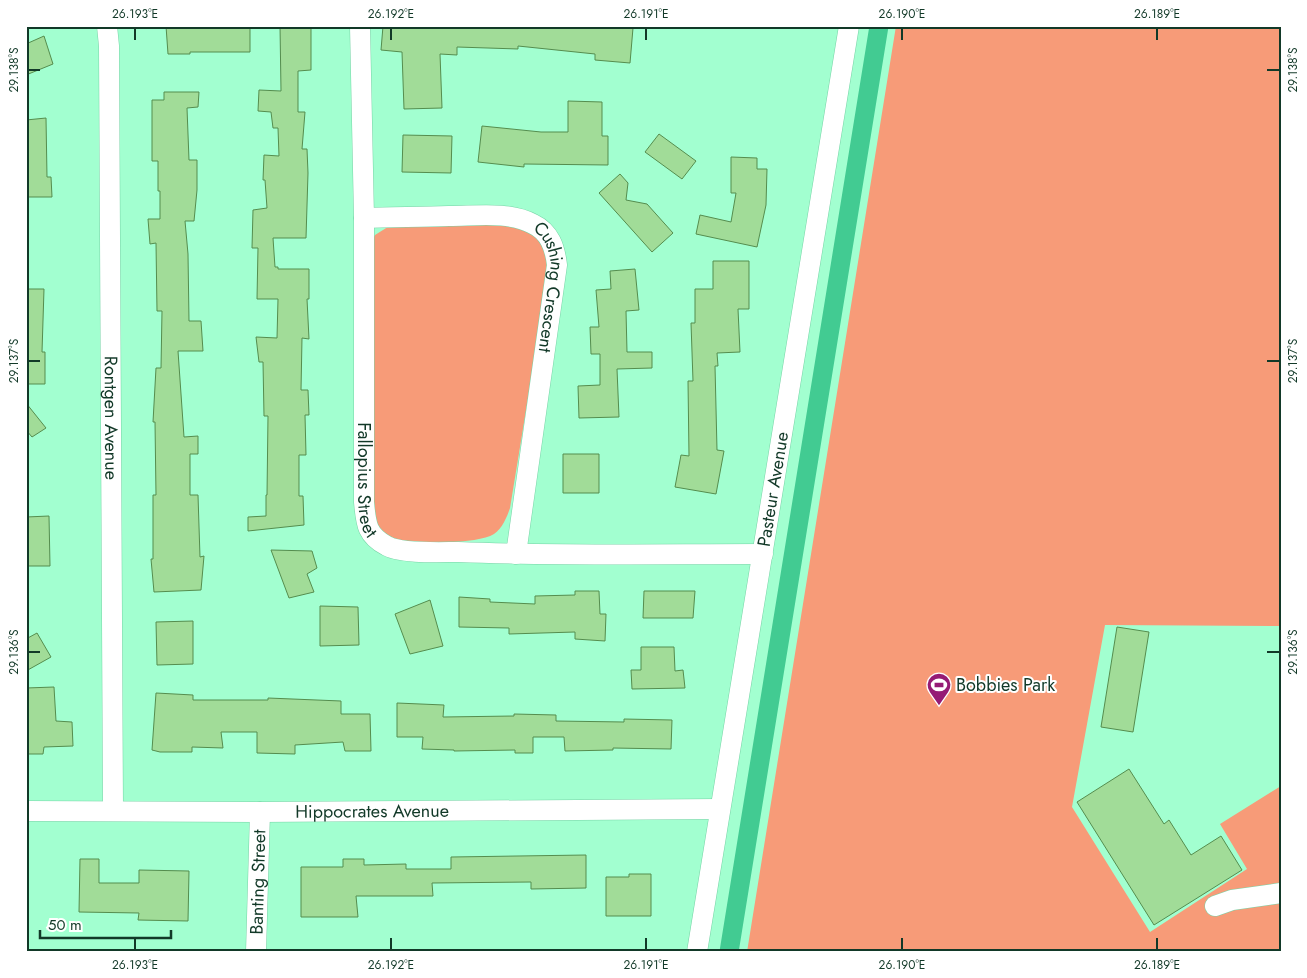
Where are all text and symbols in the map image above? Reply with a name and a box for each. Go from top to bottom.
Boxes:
text: 26.193°E [112,5,158,23]
text: 26.192°E [368,5,414,23]
text: 26.191°E [624,5,669,23]
text: 26.190°E [879,5,925,23]
text: 26.189°E [1134,5,1180,23]
text: 29.138°S [5,47,23,92]
text: 29.138°S [1284,47,1302,92]
street label: Cushing Crescent [528,215,570,355]
text: 29.137°S [5,338,23,383]
text: 29.137°S [1284,338,1302,383]
street label: Rontgen Avenue [98,356,124,480]
street label: Fallopius Street [351,422,384,544]
street label: Pasteur Avenue [751,430,795,549]
text: 29.136°S [5,629,23,675]
text: 29.136°S [1284,629,1302,675]
sports icon: Bobbies Park [926,672,952,706]
place label: Bobbies Park [956,672,1055,698]
street label: Hippocrates Avenue [295,798,449,825]
street label: Banting Street [244,828,273,935]
scale bar [40,908,171,940]
text: 50 m [48,914,82,936]
text: 26.193°E [112,956,158,974]
text: 26.192°E [368,956,414,974]
text: 26.191°E [624,956,669,974]
text: 26.190°E [879,956,925,974]
text: 26.189°E [1134,956,1180,974]

